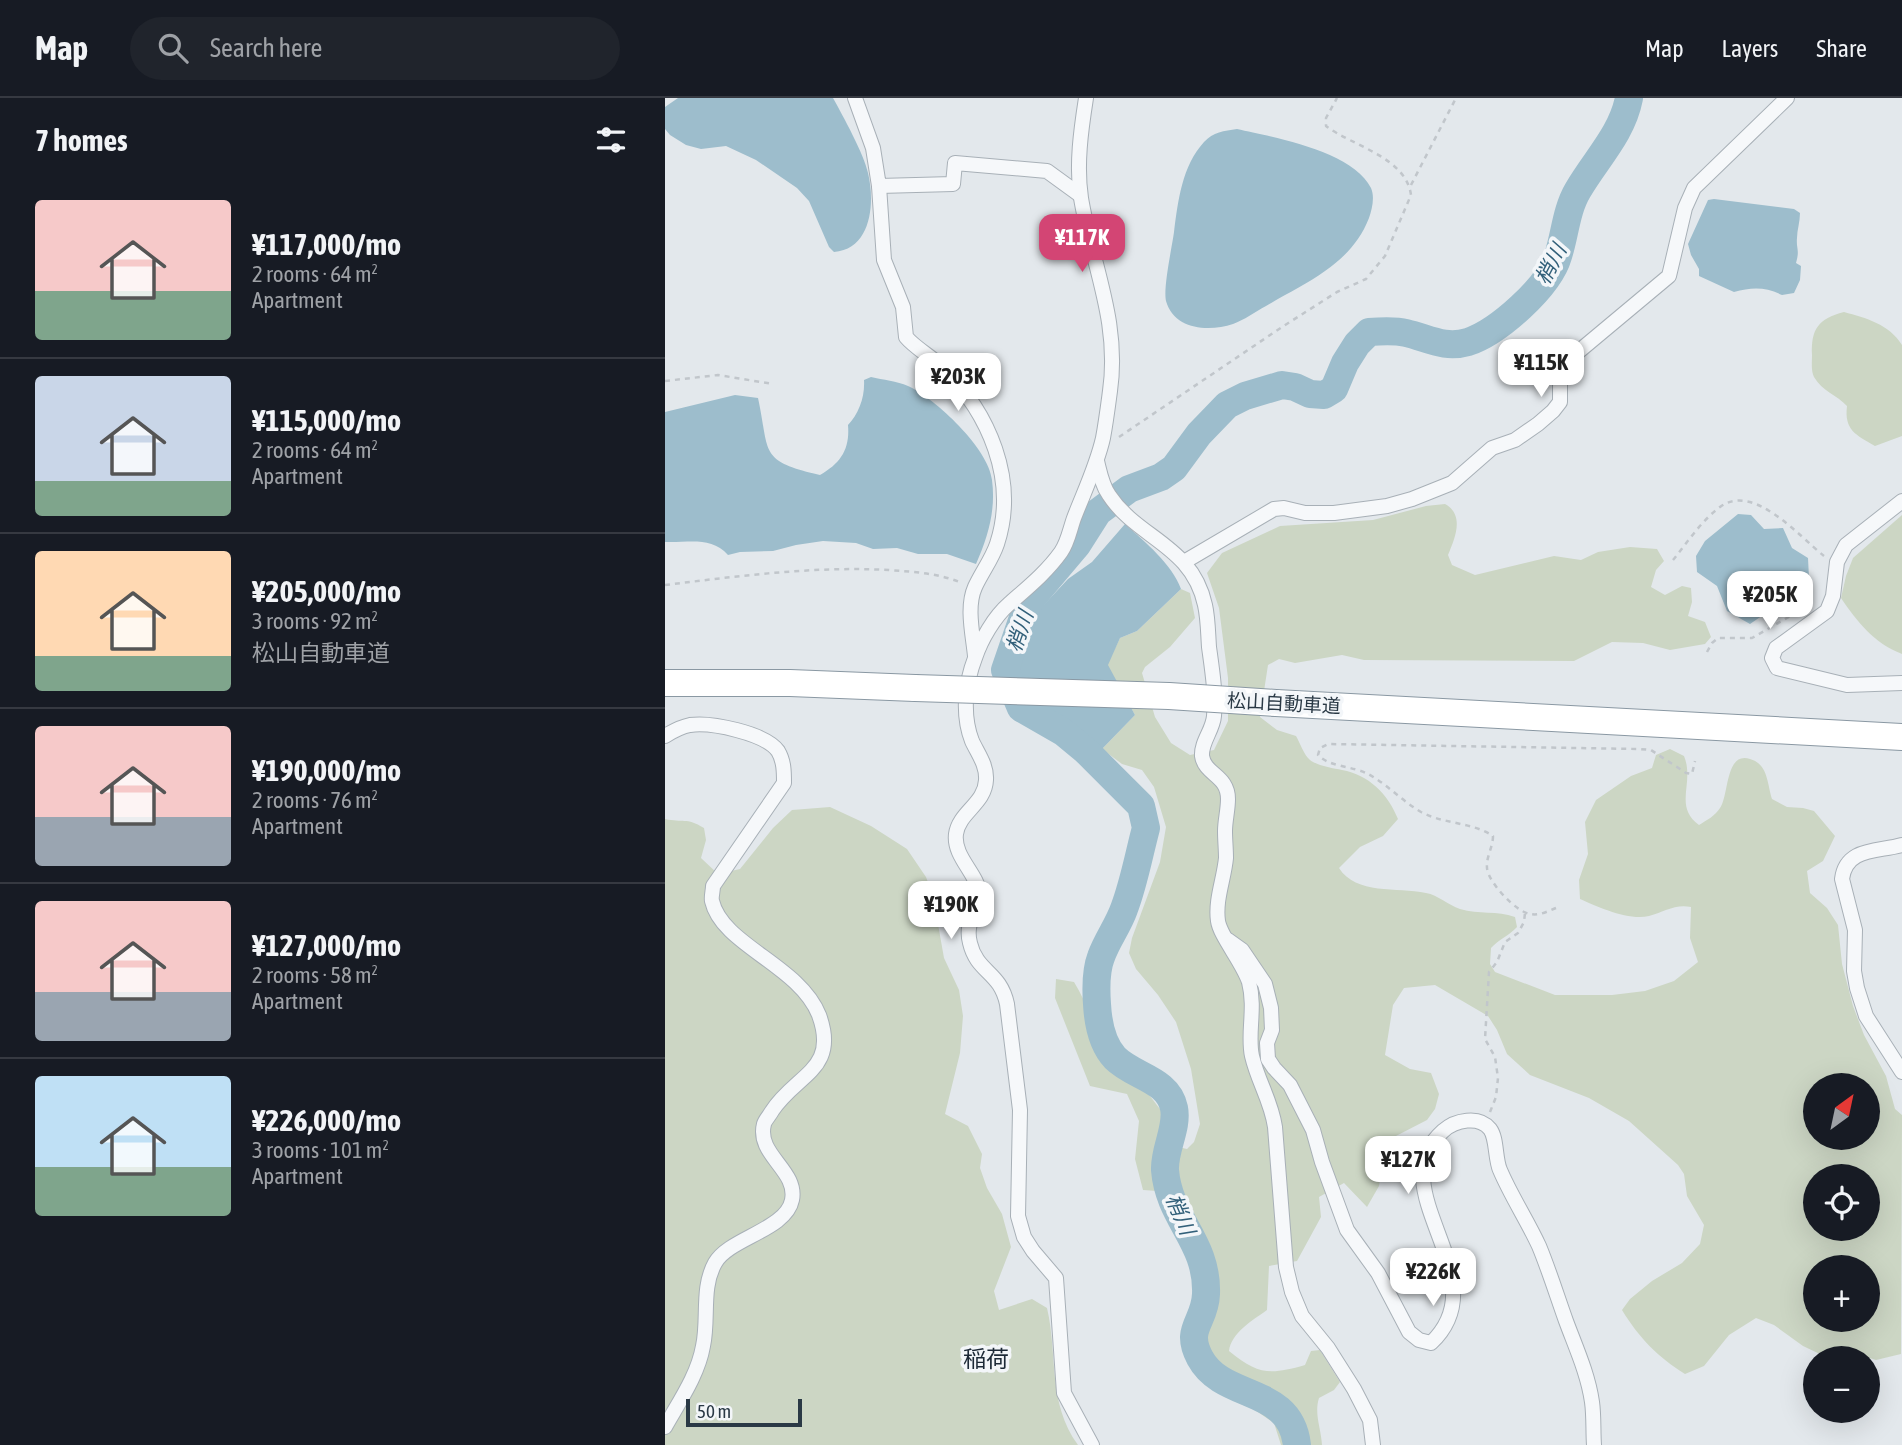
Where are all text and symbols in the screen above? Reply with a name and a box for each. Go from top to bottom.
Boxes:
search box [130,17,620,80]
text: Map [35,29,88,67]
icon: search [154,29,192,67]
text: Search here [210,33,322,63]
text: Map [1645,35,1684,62]
text: Layers [1722,35,1778,62]
text: Share [1816,35,1867,62]
icon: filters [592,121,630,159]
text: 7 homes [35,123,128,157]
pin: ¥117K [1033,214,1131,274]
text: ¥117K [1055,224,1109,250]
text: ¥117,000/mo [252,227,401,261]
icon: home [91,228,175,312]
water label: 梢川 [1530,238,1571,288]
text: 2 rooms · 64 m² [252,261,378,287]
text: Apartment [252,287,343,313]
pin: ¥115K [1492,340,1590,399]
text: ¥115K [1514,349,1568,375]
pin: ¥203K [909,354,1007,413]
text: ¥203K [931,363,985,389]
text: ¥115,000/mo [252,403,401,437]
icon: home [91,404,175,488]
text: 2 rooms · 64 m² [252,437,378,463]
text: Apartment [252,463,343,489]
pin: ¥205K [1721,572,1819,631]
text: ¥205,000/mo [252,574,401,608]
icon: home [91,579,175,663]
text: ¥205K [1743,581,1797,607]
water label: 梢川 [1001,605,1038,655]
text: 3 rooms · 92 m² [252,608,378,634]
text: 松山自動車道 [252,640,390,666]
street label: 松山自動車道 [1226,689,1342,717]
text: ¥190,000/mo [252,753,401,787]
icon: home [91,754,175,838]
text: 2 rooms · 76 m² [252,787,378,813]
text: Apartment [252,813,343,839]
pin: ¥190K [902,882,1000,941]
text: ¥190K [924,891,978,917]
text: ¥127,000/mo [252,928,401,962]
icon: home [91,929,175,1013]
text: 2 rooms · 58 m² [252,962,378,988]
text: Apartment [252,988,343,1014]
north arrow [1803,1073,1879,1150]
map controls [1803,1073,1880,1423]
text: ¥226,000/mo [252,1103,401,1137]
icon: home [91,1104,175,1188]
pin: ¥127K [1359,1136,1457,1196]
text: 3 rooms · 101 m² [252,1137,389,1163]
text: ¥127K [1381,1146,1435,1172]
text: Apartment [252,1163,343,1189]
button: locate [1803,1164,1880,1241]
water label: 梢川 [1162,1190,1201,1240]
pin: ¥226K [1384,1248,1482,1308]
button: + [1803,1255,1880,1332]
text: ¥226K [1406,1258,1460,1284]
district label: 稲荷 [963,1346,1009,1372]
button: − [1803,1346,1880,1423]
scale bar [686,1396,801,1428]
text: 50 m [697,1400,731,1422]

